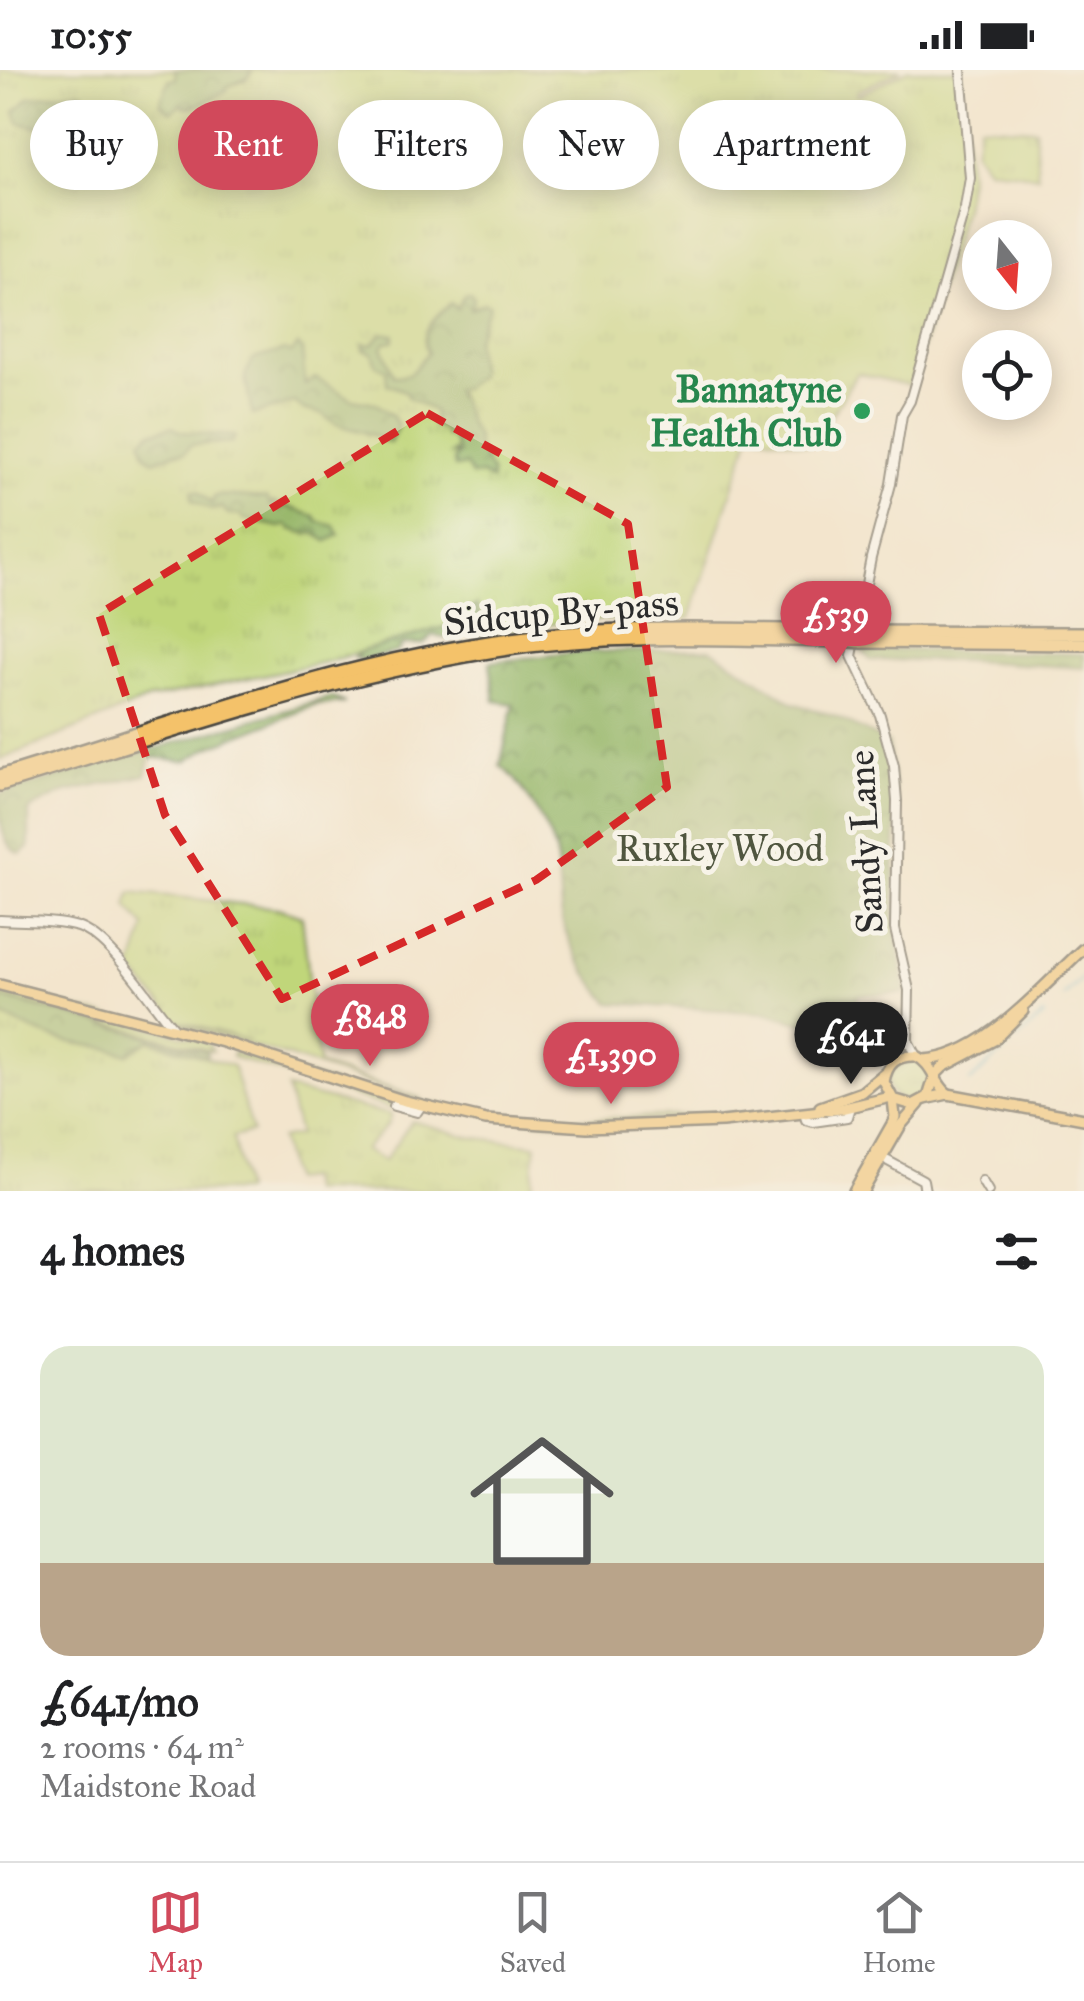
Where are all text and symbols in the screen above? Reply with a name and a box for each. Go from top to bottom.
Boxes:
text: 10:55 [50,12,132,58]
chip: Buy [30,100,158,190]
chip: Rent [178,100,318,190]
chip: Filters [338,100,503,190]
chip: New [523,100,659,190]
chip: Apartment [679,100,906,190]
north arrow [962,220,1052,310]
map controls [962,220,1052,420]
button: locate [962,330,1052,420]
place label: Bannatyne Health Club [650,366,842,456]
marker: Bannatyne Health Club [851,400,873,422]
street label: Sidcup By-pass [442,579,680,645]
pin: £539 [777,581,895,666]
text: £539 [802,594,870,633]
street label: Sandy Lane [837,749,893,935]
park label: Ruxley Wood [616,825,824,871]
pin: £848 [311,984,429,1069]
text: £848 [333,997,407,1036]
pin: £641 [792,1002,910,1087]
text: £641 [816,1015,886,1054]
pin: £1,390 [530,1022,692,1107]
text: £1,390 [565,1035,657,1074]
icon: filters [989,1224,1044,1279]
text: 4 homes [40,1225,185,1277]
icon: home [452,1411,632,1591]
text: £641/mo [40,1676,199,1728]
text: 2 rooms · 64 m² [40,1728,244,1767]
text: Maidstone Road [40,1767,256,1806]
tab: Map [148,1885,203,1980]
tab: Saved [500,1885,566,1980]
tab: Home [863,1885,936,1980]

